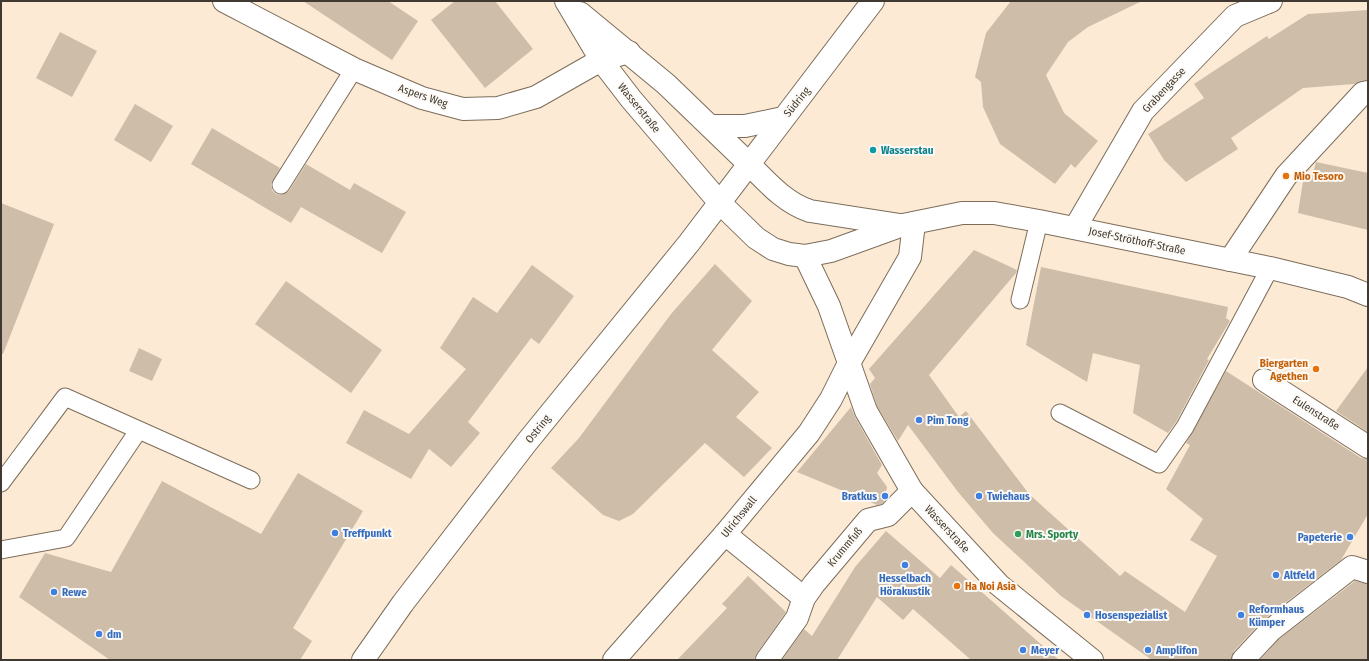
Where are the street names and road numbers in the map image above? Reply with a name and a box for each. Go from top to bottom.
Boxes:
street label: Grabengasse [1140,65,1188,115]
street label: Aspers Weg [397,81,450,111]
street label: Wasserstraße [615,81,663,135]
street label: Südring [781,84,813,120]
street label: Josef-Ströthoff-Straße [1087,224,1187,258]
street label: Eulenstraße [1290,393,1342,433]
street label: Ostring [523,412,554,446]
street label: Ulrichswall [718,494,760,540]
street label: Wasserstraße [922,503,972,555]
street label: Krummfuß [825,525,865,569]

